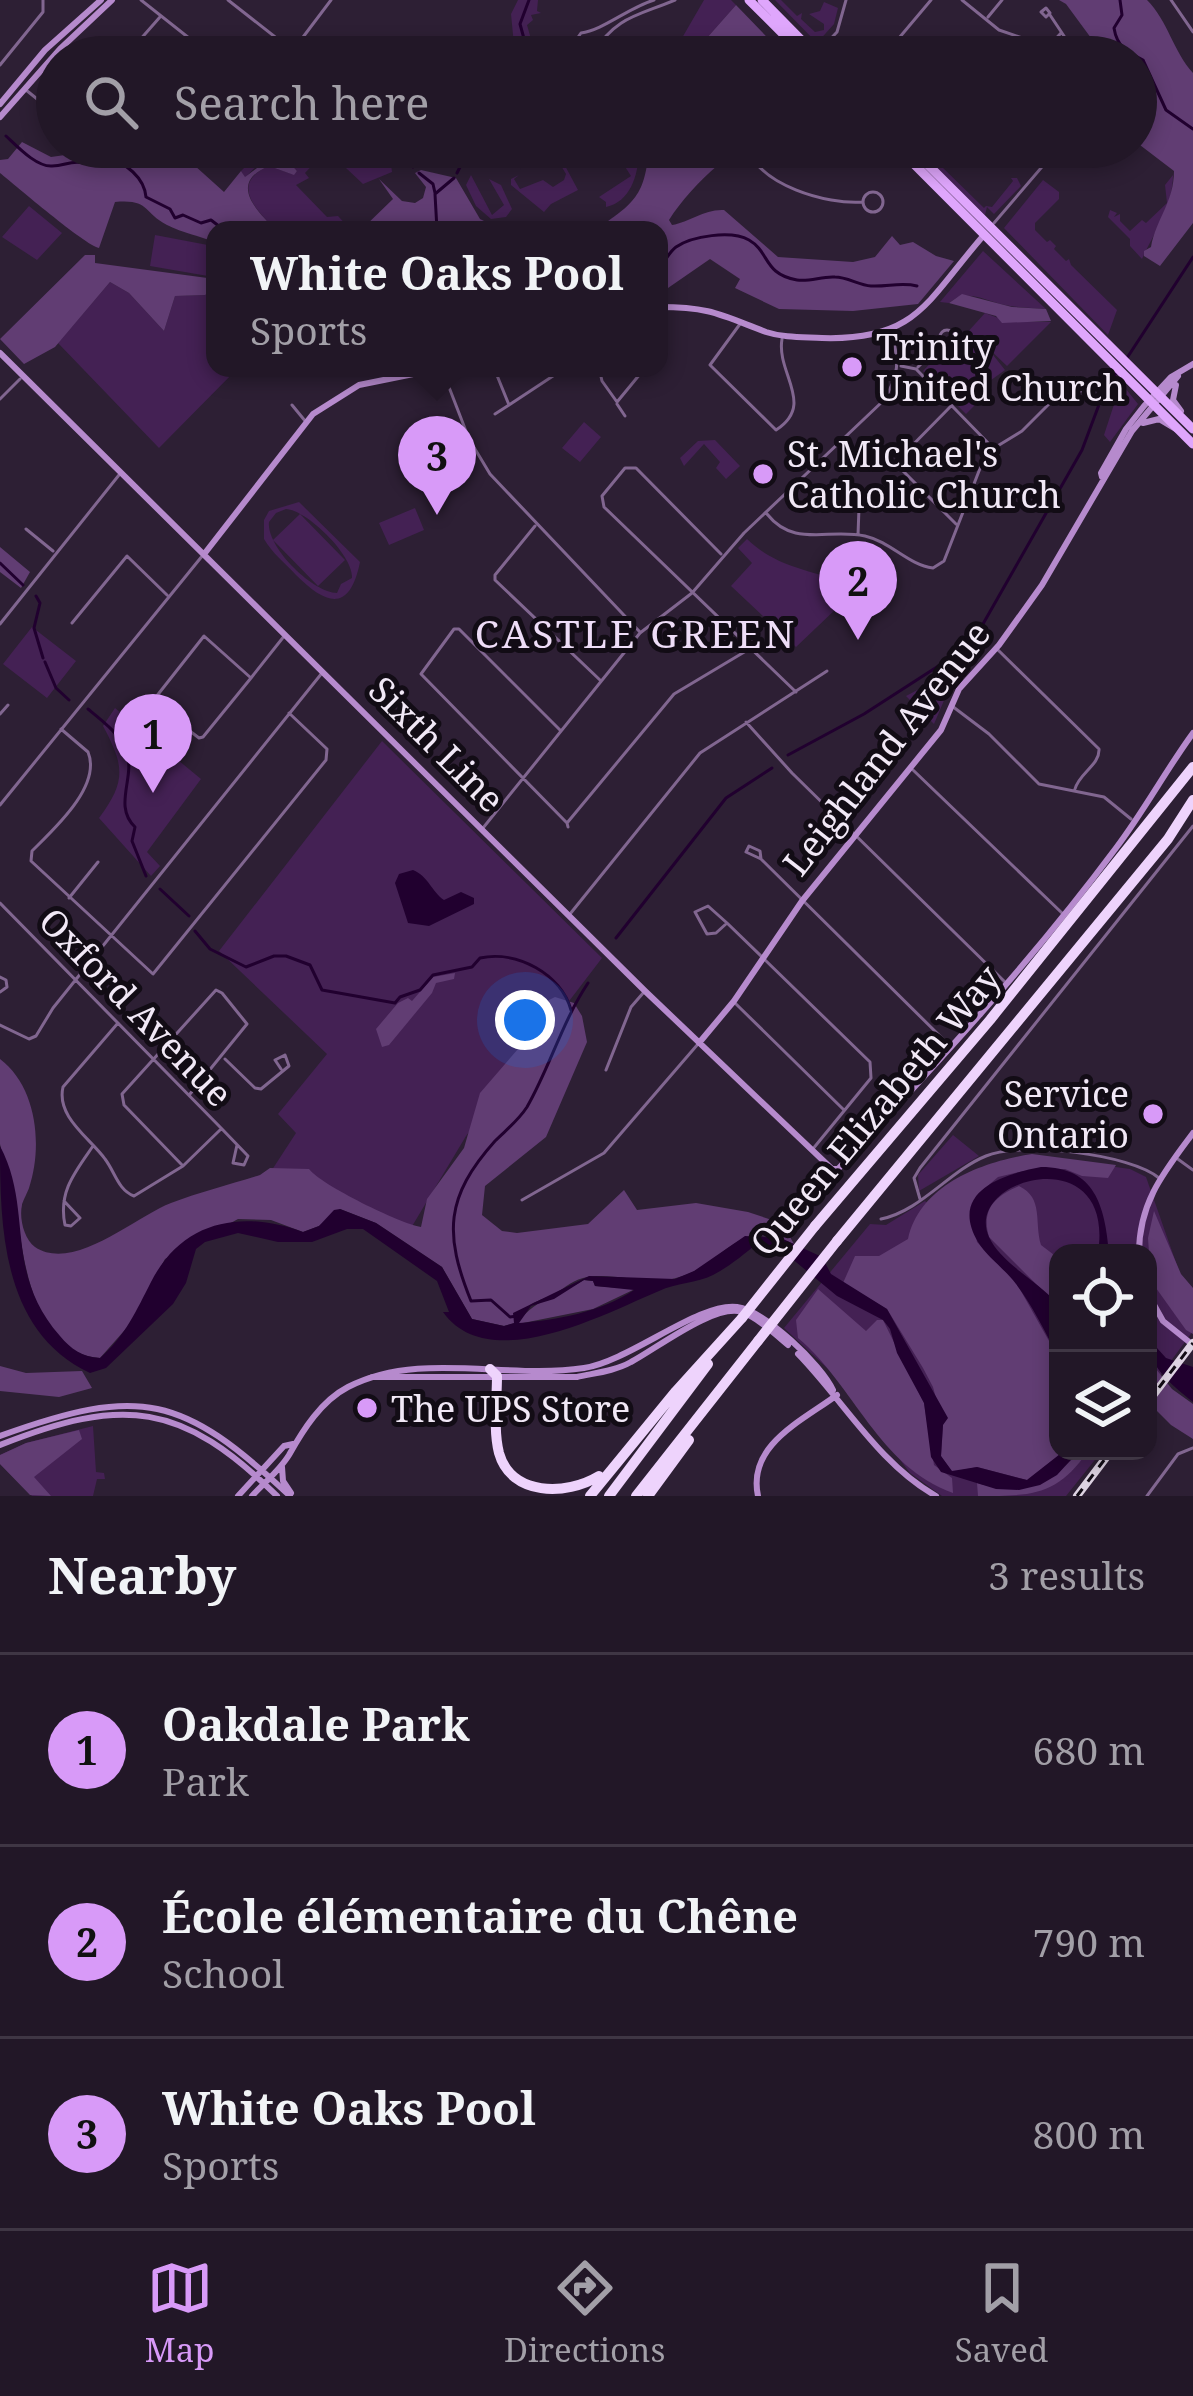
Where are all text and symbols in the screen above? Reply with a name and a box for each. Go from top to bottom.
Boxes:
search box [36,36,1157,168]
icon: search [78,69,144,135]
text: Search here [174,72,429,133]
popup [206,221,668,377]
text: White Oaks Pool [250,242,624,303]
text: Sports [250,303,367,356]
place label: Trinity United Church [876,322,1125,412]
marker: Trinity United Church [839,354,865,380]
pin: 3 [398,416,476,515]
place label: St. Michael's Catholic Church [787,429,1061,519]
marker: St. Michael's Catholic Church [750,461,776,487]
pin: 2 [819,541,897,640]
district label: CASTLE GREEN [475,606,797,659]
street label: Leighland Avenue [771,611,1001,885]
street label: Sixth Line [358,665,516,823]
pin: 1 [114,694,192,793]
street label: Oxford Avenue [29,897,243,1117]
street label: Queen Elizabeth Way [739,954,1012,1266]
your location [495,990,555,1050]
place label: Service Ontario [997,1069,1129,1159]
marker: Service Ontario [1140,1101,1166,1127]
map controls [1049,1244,1157,1460]
button: locate [1049,1244,1157,1352]
button: layers [1049,1352,1157,1460]
place label: The UPS Store [391,1384,630,1433]
marker: The UPS Store [354,1395,380,1421]
text: Nearby [48,1539,236,1609]
text: 3 results [988,1548,1145,1601]
text: Oakdale Park [162,1693,470,1754]
text: 1 [76,1723,98,1776]
text: 680 m [1033,1723,1145,1776]
text: Park [162,1754,249,1807]
text: École élémentaire du Chêne [162,1885,798,1946]
text: 2 [76,1915,98,1968]
text: 790 m [1033,1915,1145,1968]
text: School [162,1946,284,1999]
text: White Oaks Pool [162,2077,536,2138]
text: 3 [76,2107,98,2160]
text: 800 m [1033,2107,1145,2160]
text: Sports [162,2138,279,2191]
tab: Map [145,2255,215,2372]
tab: Directions [504,2255,665,2372]
tab: Saved [955,2255,1048,2372]

